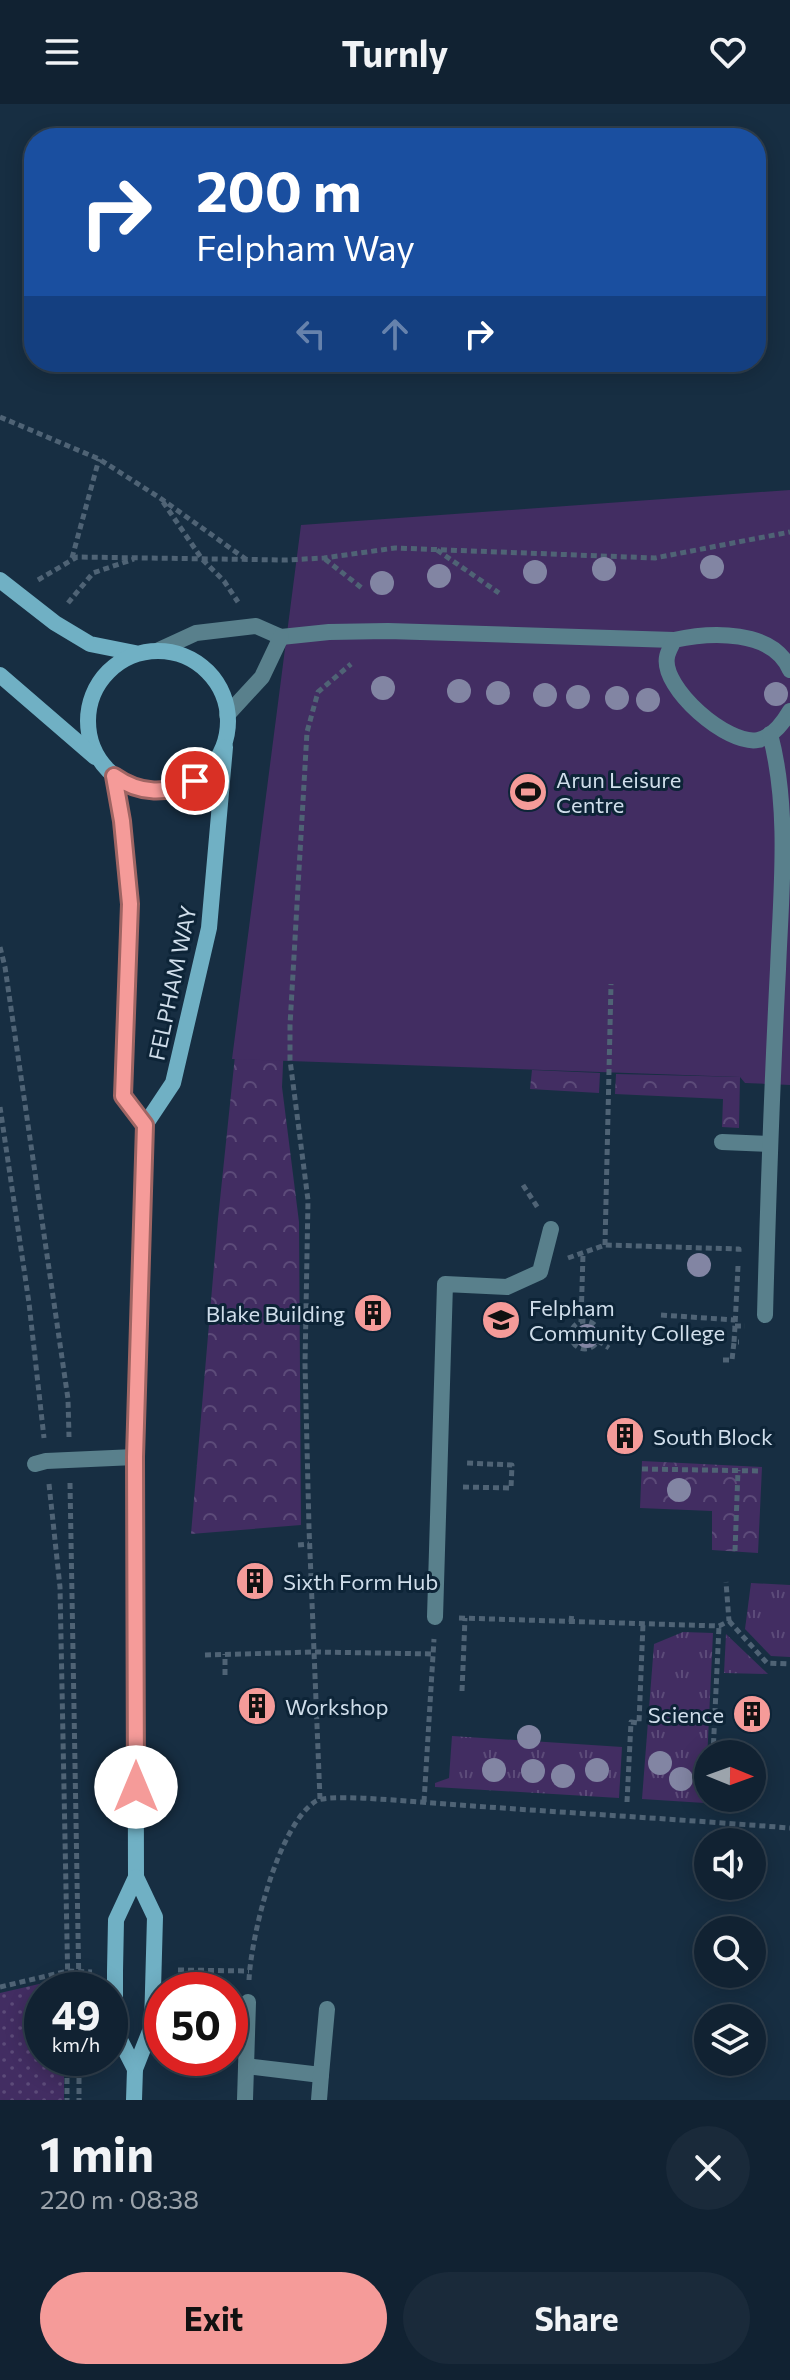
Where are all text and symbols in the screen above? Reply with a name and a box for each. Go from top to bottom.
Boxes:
icon: menu [40,30,84,74]
text: Turnly [342,30,448,74]
icon: heart [706,30,750,74]
text: 200 m [196,155,362,224]
icon: right [64,160,168,264]
text: Felpham Way [196,224,415,268]
icon: left [289,312,333,356]
icon: ahead [373,312,417,356]
icon: right [457,312,501,356]
pin [161,747,229,815]
icon: arrive [173,759,217,803]
place label: Arun Leisure Centre [556,766,681,818]
sports icon: Arun Leisure Centre [507,771,549,813]
street label: FELPHAM WAY [142,903,202,1063]
building icon: Blake Building [352,1292,394,1334]
place label: Felpham Community College [529,1294,725,1346]
school or university icon: Felpham Community College [480,1299,522,1341]
place label: Blake Building [206,1300,345,1327]
building icon: South Block [604,1415,646,1457]
place label: South Block [653,1423,773,1450]
building icon: Sixth Form Hub [234,1560,276,1602]
place label: Sixth Form Hub [283,1568,438,1595]
building icon: Workshop [236,1685,278,1727]
place label: Workshop [285,1693,389,1720]
building icon: Science [731,1693,773,1735]
place label: Science [648,1701,724,1728]
north arrow [694,1740,766,1812]
map controls [694,1740,766,2076]
position arrow [94,1745,178,1829]
button: sound [694,1828,766,1900]
button: search [694,1916,766,1988]
speed limit sign: 50 [144,1972,248,2076]
text: 49 [51,1989,101,2038]
button: layers [694,2004,766,2076]
text: km/h [52,2032,100,2056]
text: 1 min [40,2123,154,2182]
button: close [666,2126,750,2210]
text: 220 m · 08:38 [40,2183,199,2214]
button: Exit [40,2272,387,2364]
button: Share [403,2272,750,2364]

